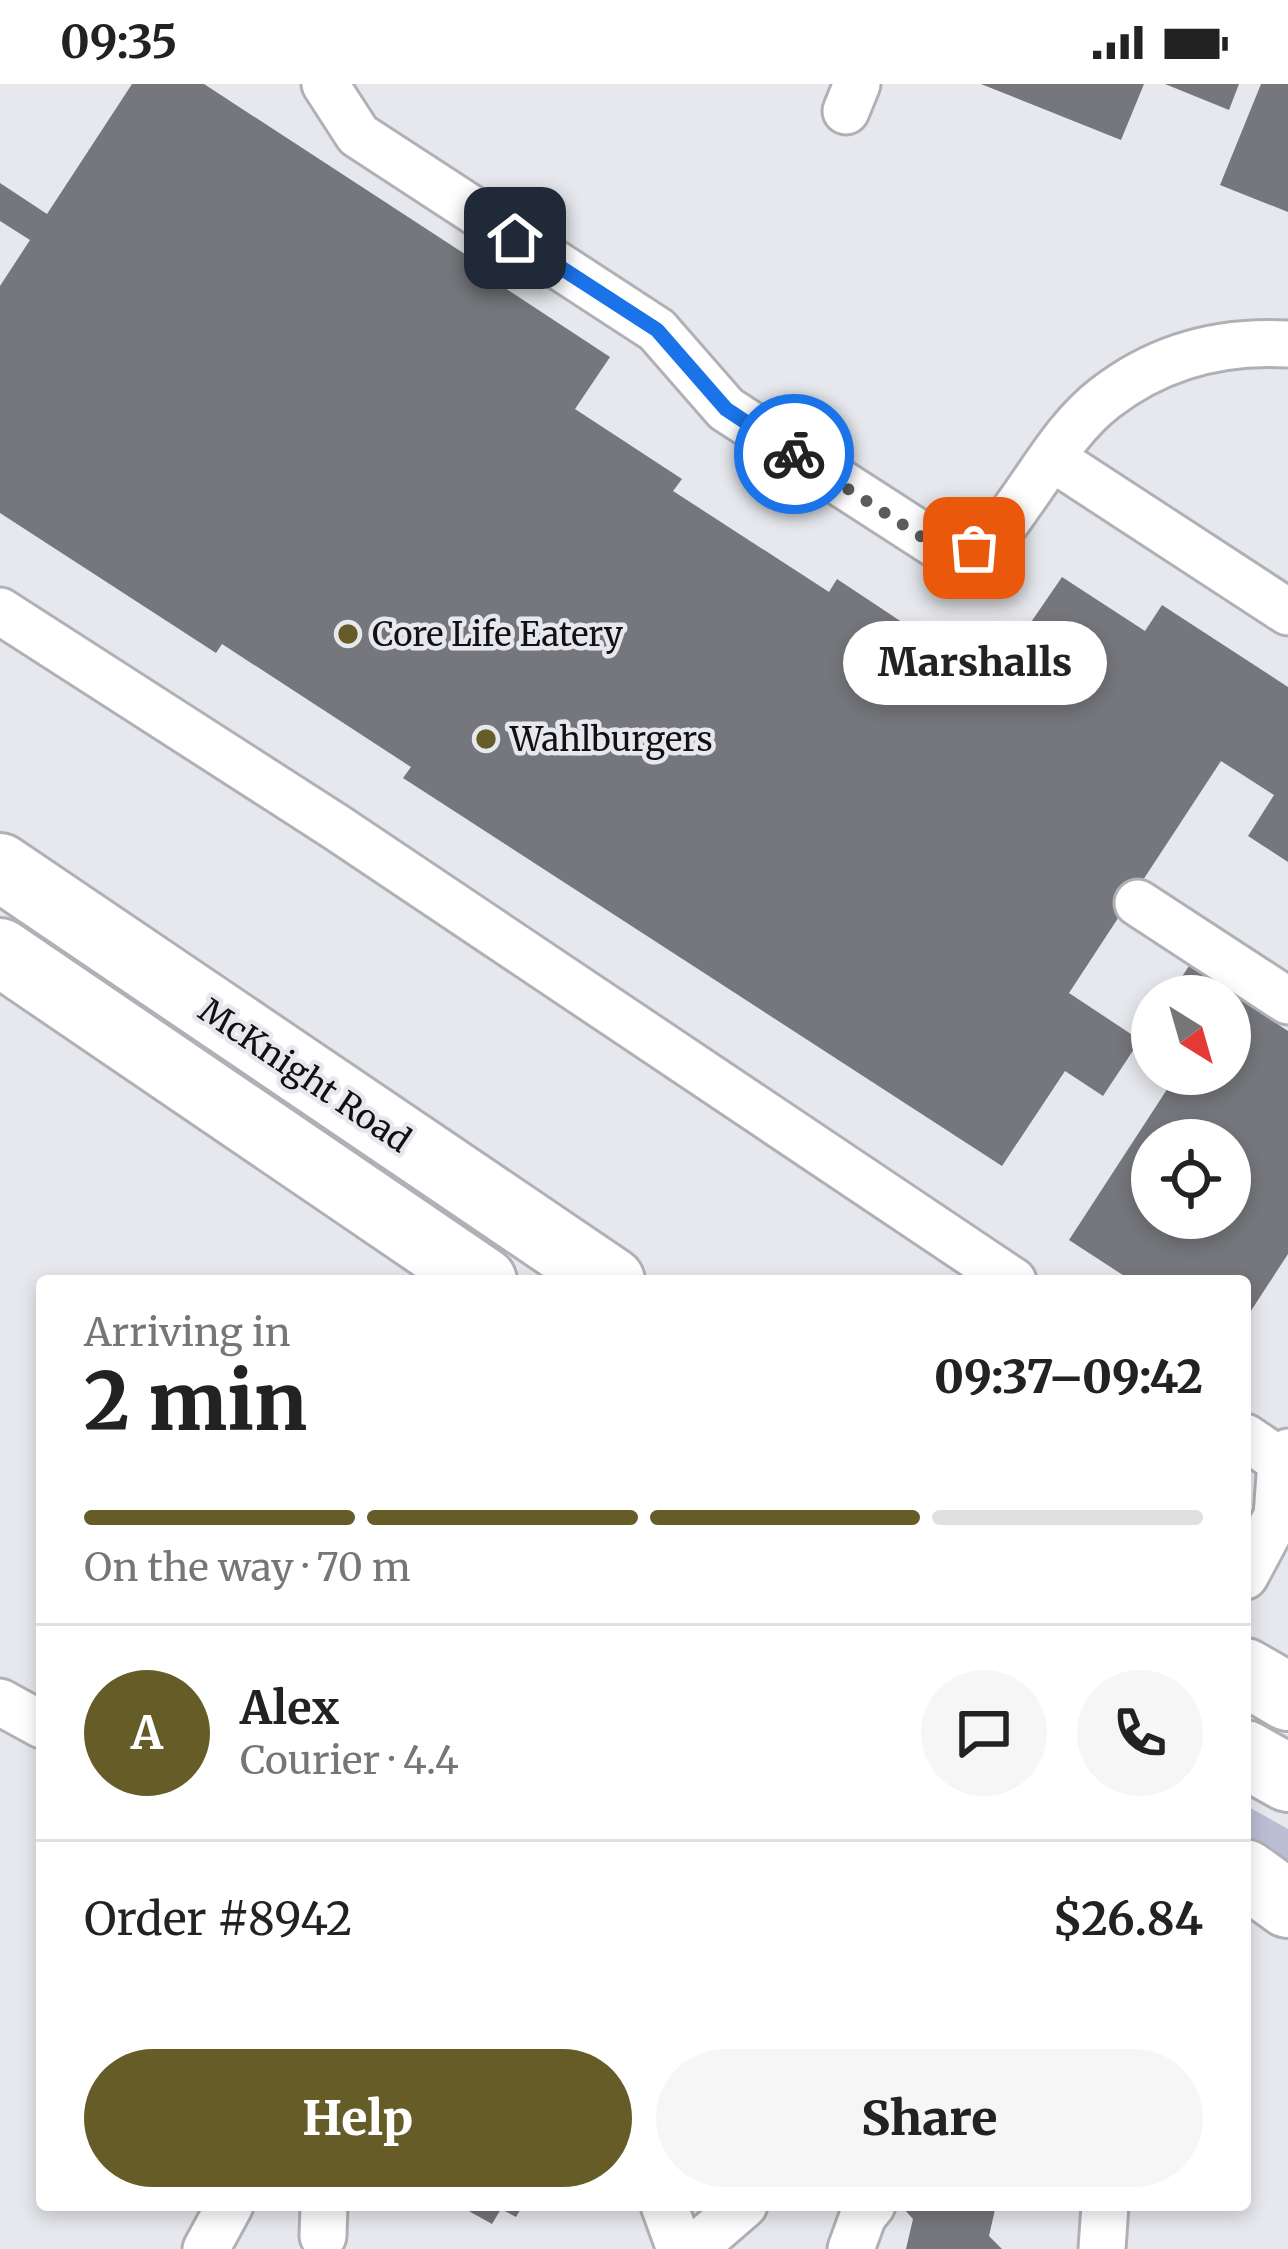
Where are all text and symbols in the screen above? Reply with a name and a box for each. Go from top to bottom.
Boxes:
text: 09:35 [60,14,177,70]
pin [464,187,566,289]
icon: home [482,205,548,271]
courier [734,394,854,514]
icon: bike [761,421,827,487]
pin [923,497,1025,599]
icon: bag [941,515,1007,581]
place label: Core Life Eatery [372,614,624,655]
callout: Marshalls [842,620,1106,704]
marker: Core Life Eatery [335,621,361,647]
text: Marshalls [878,638,1072,687]
place label: Wahlburgers [509,719,713,760]
marker: Wahlburgers [473,726,499,752]
north arrow [1131,975,1251,1095]
map controls [1131,975,1251,1239]
street label: McKnight Road [191,990,418,1161]
button: locate [1131,1119,1251,1239]
text: Arriving in [84,1308,291,1357]
text: 09:37–09:42 [934,1349,1203,1405]
text: 2 min [84,1353,307,1451]
text: On the way · 70 m [84,1543,411,1592]
button: chat [921,1670,1047,1796]
button: phone [1077,1670,1203,1796]
text: Alex [240,1680,339,1736]
text: A [131,1705,163,1761]
text: Courier · 4.4 [240,1736,459,1785]
text: Order #8942 [84,1891,353,1947]
text: $26.84 [1053,1891,1203,1947]
button: Help [84,2049,632,2187]
button: Share [656,2049,1203,2187]

